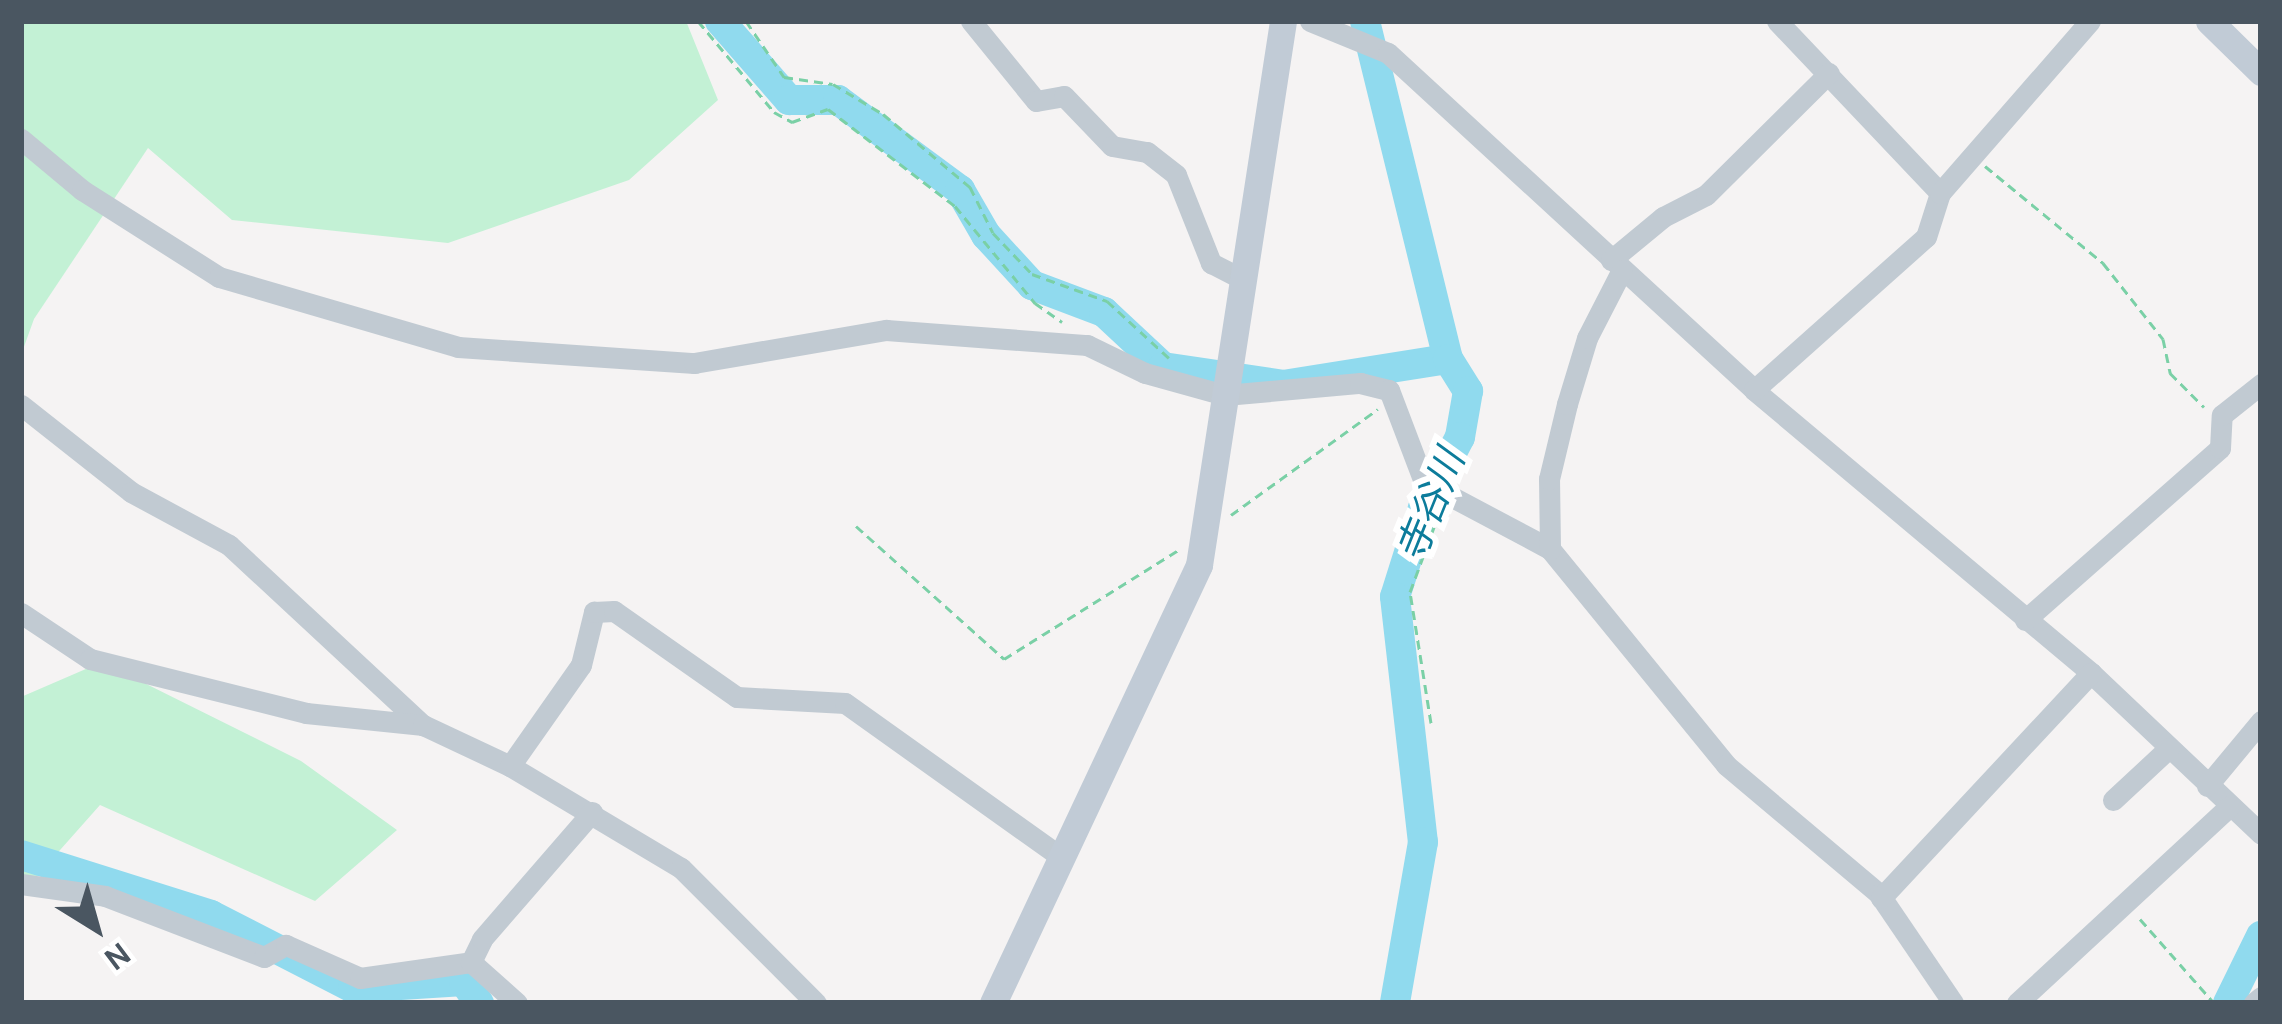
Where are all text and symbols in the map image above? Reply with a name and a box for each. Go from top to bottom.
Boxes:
water label: 寺谷川 [1387,443,1475,569]
north arrow [36,868,156,988]
text: N [97,934,139,979]

